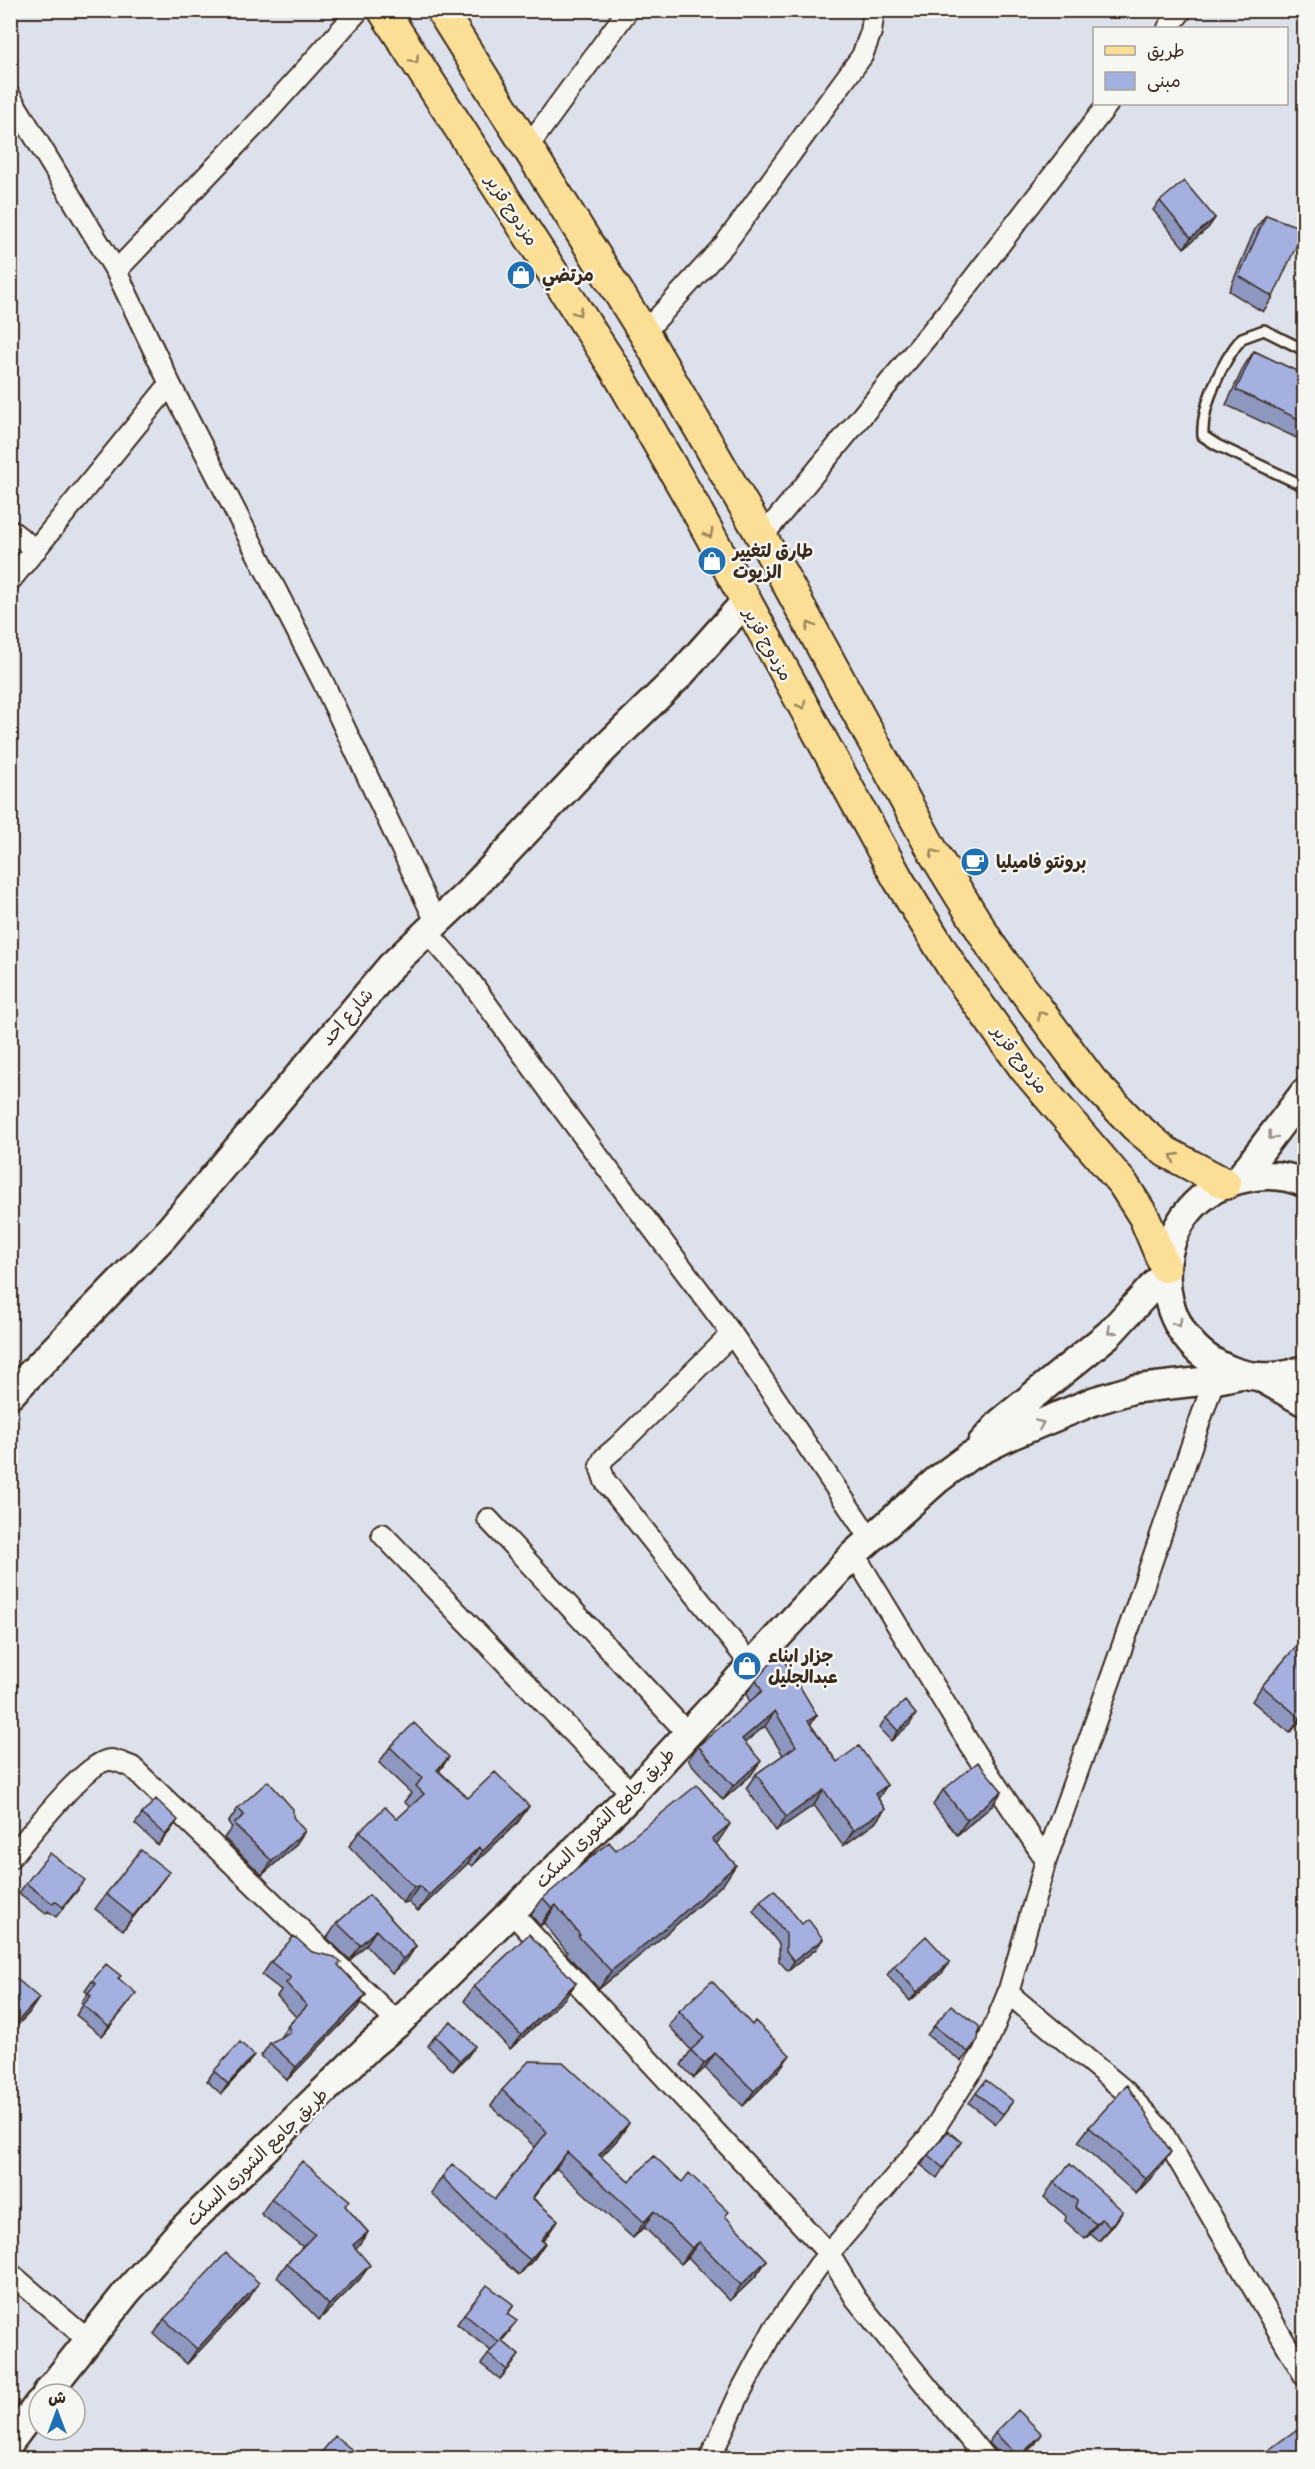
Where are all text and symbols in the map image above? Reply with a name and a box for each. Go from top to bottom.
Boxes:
legend [1093,27,1288,105]
text: طريق [1147,40,1185,63]
one-way arrow [408,53,419,64]
text: مبنى [1147,70,1181,93]
street label: مزدوج قزير [479,169,543,250]
shop icon: مرتضي [505,259,537,291]
place label: مرتضي [542,264,594,291]
one-way arrow [570,305,581,316]
one-way arrow [702,528,713,538]
place label: طارق لتغيير الزيوت [731,540,813,584]
shop icon: طارق لتغيير الزيوت [696,545,728,577]
street label: مزدوج قزير [737,602,797,685]
one-way arrow [806,622,817,632]
one-way arrow [795,699,806,709]
cafe icon: برونتو فاميليا [959,846,991,878]
one-way arrow [930,848,941,859]
place label: برونتو فاميليا [996,851,1087,874]
street label: شارع احد [316,984,379,1051]
one-way arrow [1038,1010,1049,1021]
street label: مزدوج قزير [985,1019,1053,1098]
one-way arrow [1269,1130,1280,1141]
one-way arrow [1170,1152,1180,1164]
one-way arrow [1171,1317,1182,1327]
one-way arrow [1107,1324,1118,1335]
one-way arrow [1034,1419,1045,1431]
place label: جزار ابناء عبدالجليل [768,1645,838,1689]
shop icon: جزار ابناء عبدالجليل [731,1650,763,1682]
street label: طريق جامع الشورى السكت [530,1743,681,1894]
street label: طريق جامع الشورى السكت [181,2083,334,2232]
north arrow [27,2382,87,2442]
text: ش [48,2388,66,2408]

